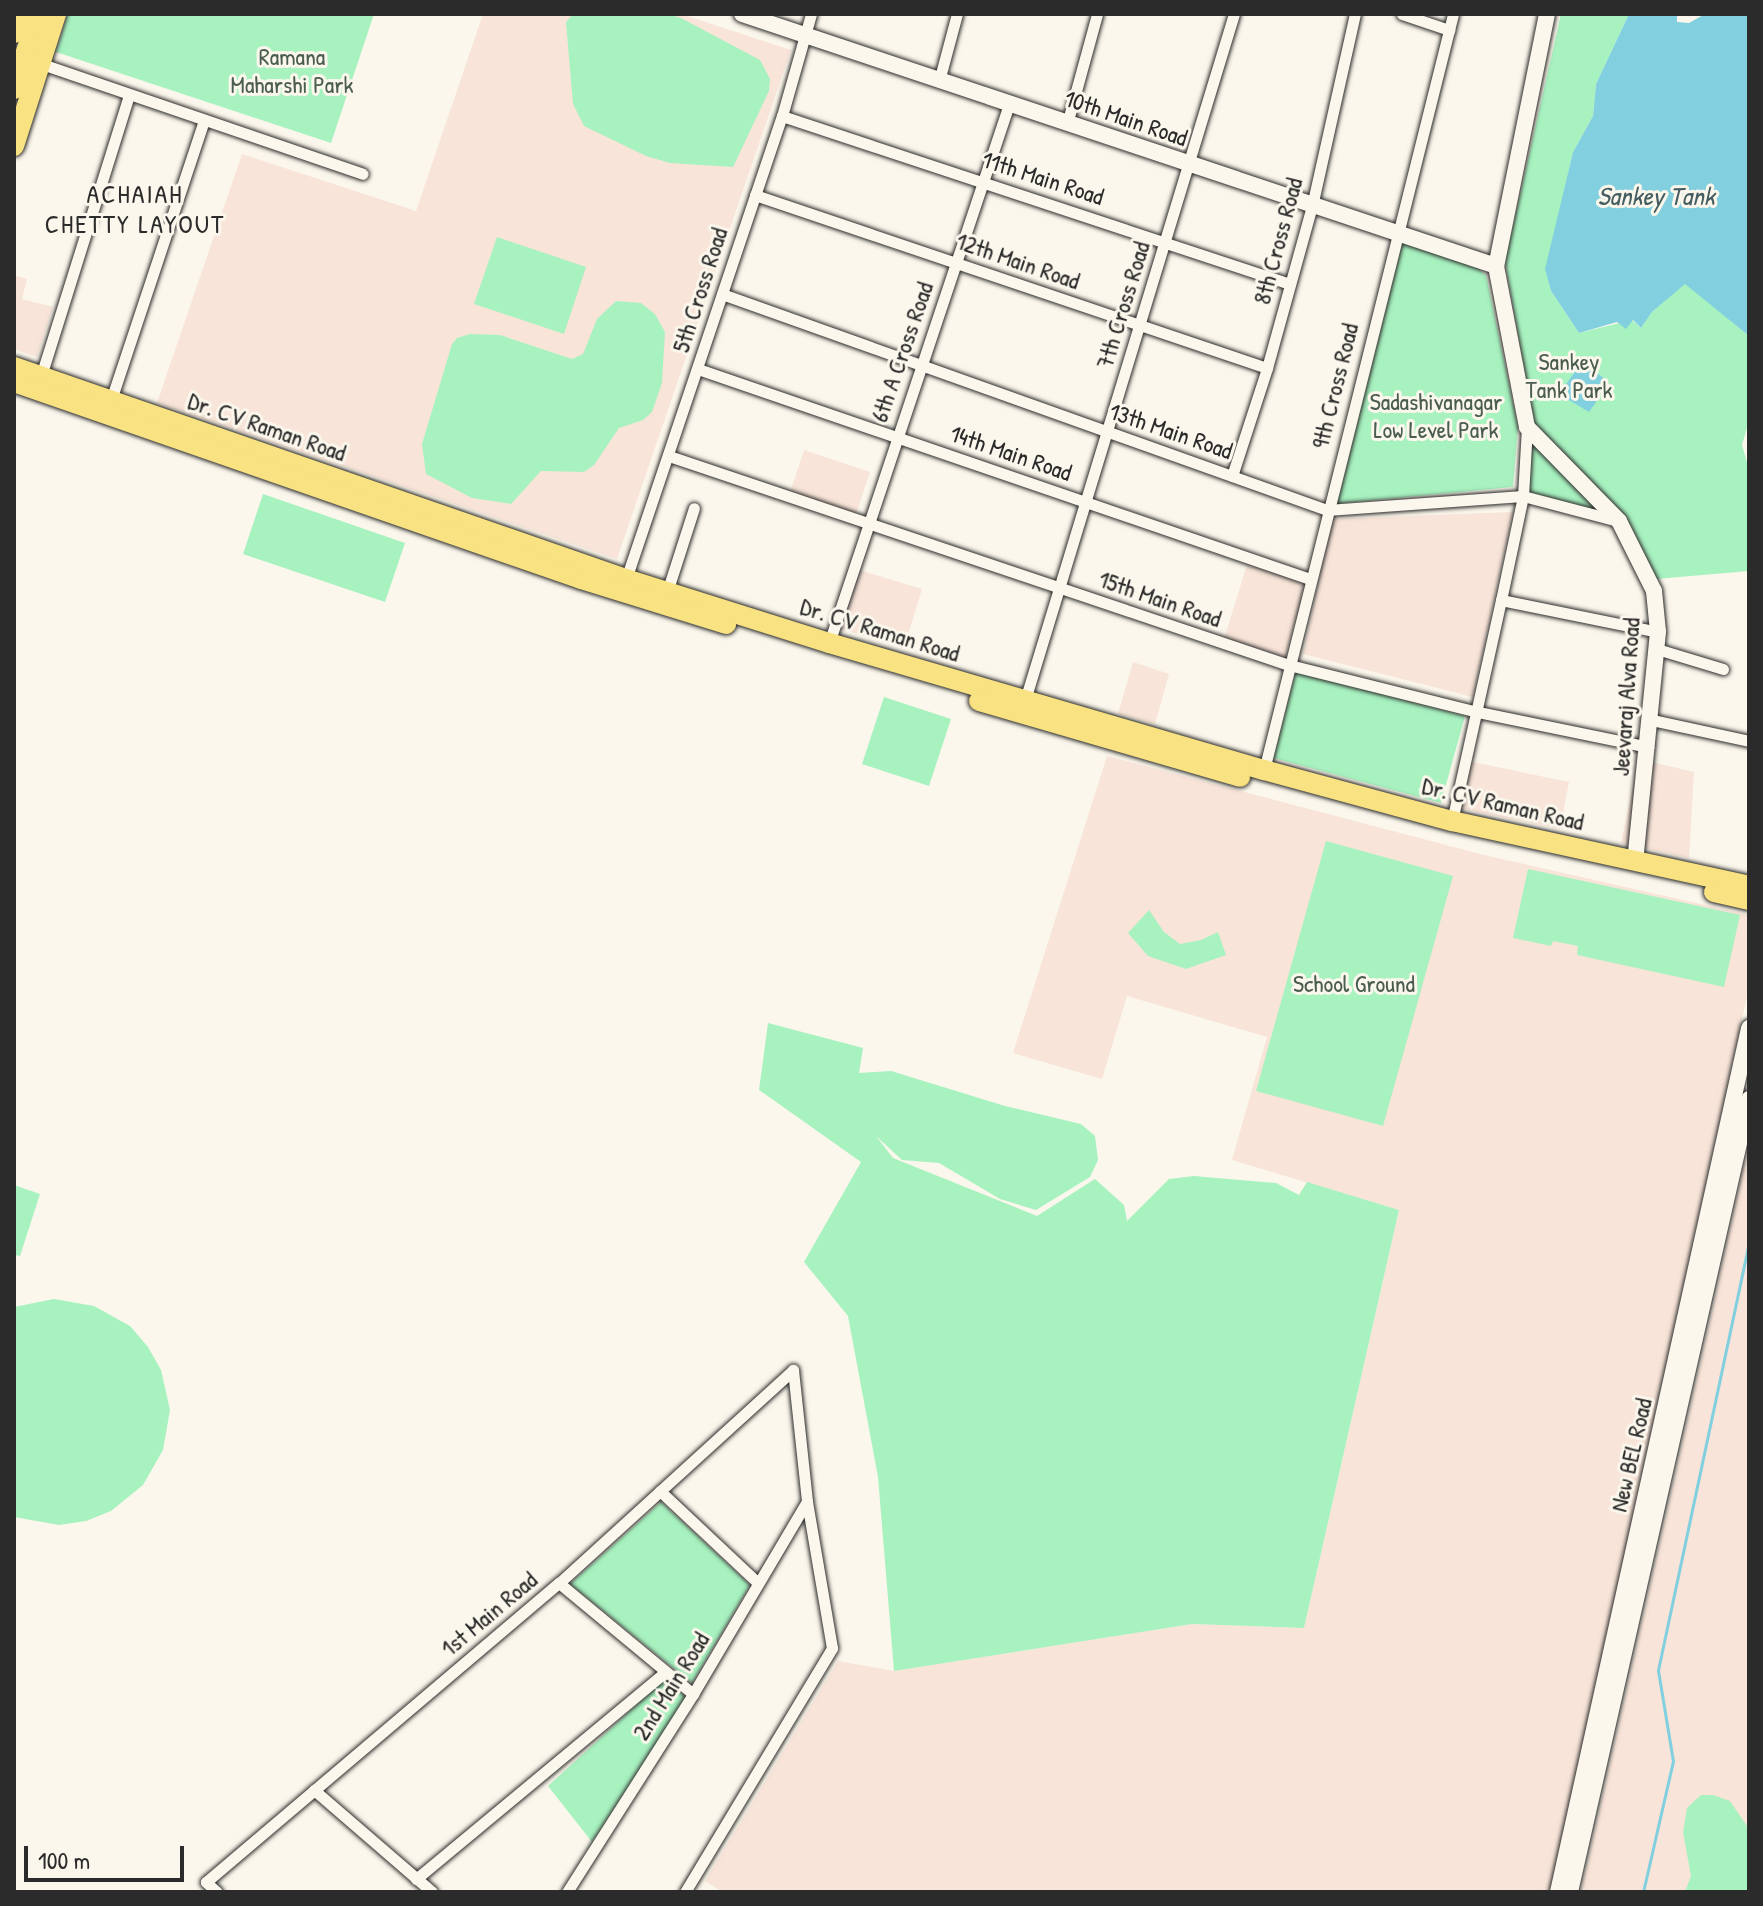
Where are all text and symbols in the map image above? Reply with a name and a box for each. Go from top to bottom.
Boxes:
park label: Ramana Maharshi Park [231,43,353,99]
street label: 10th Main Road [1061,84,1191,152]
street label: 11th Main Road [979,145,1107,211]
street label: 8th Cross Road [1247,175,1309,307]
district label: ACHAIAH CHETTY LAYOUT [45,178,225,240]
water label: Sankey Tank [1598,180,1714,212]
street label: 5th Cross Road [666,224,734,356]
street label: 12th Main Road [953,226,1083,296]
street label: 7th Cross Road [1090,238,1156,372]
street label: 6th A Cross Road [865,278,939,426]
street label: 9th Cross Road [1306,320,1364,452]
park label: Sankey Tank Park [1525,348,1613,404]
street label: Dr. CV Raman Road [184,386,350,468]
park label: Sadashivanagar Low Level Park [1370,388,1502,444]
street label: 13th Main Road [1106,397,1236,465]
street label: 14th Main Road [947,419,1075,487]
street label: 15th Main Road [1095,565,1225,633]
street label: Dr. CV Raman Road [797,592,963,668]
street label: Jeevaraj Alva Road [1606,617,1646,777]
street label: Dr. CV Raman Road [1419,771,1587,837]
park label: School Ground [1293,970,1415,998]
street label: New BEL Road [1604,1395,1658,1515]
street label: 1st Main Road [435,1566,543,1662]
street label: 2nd Main Road [627,1627,715,1745]
scale bar [28,1830,188,1880]
text: 100 m [38,1844,90,1876]

